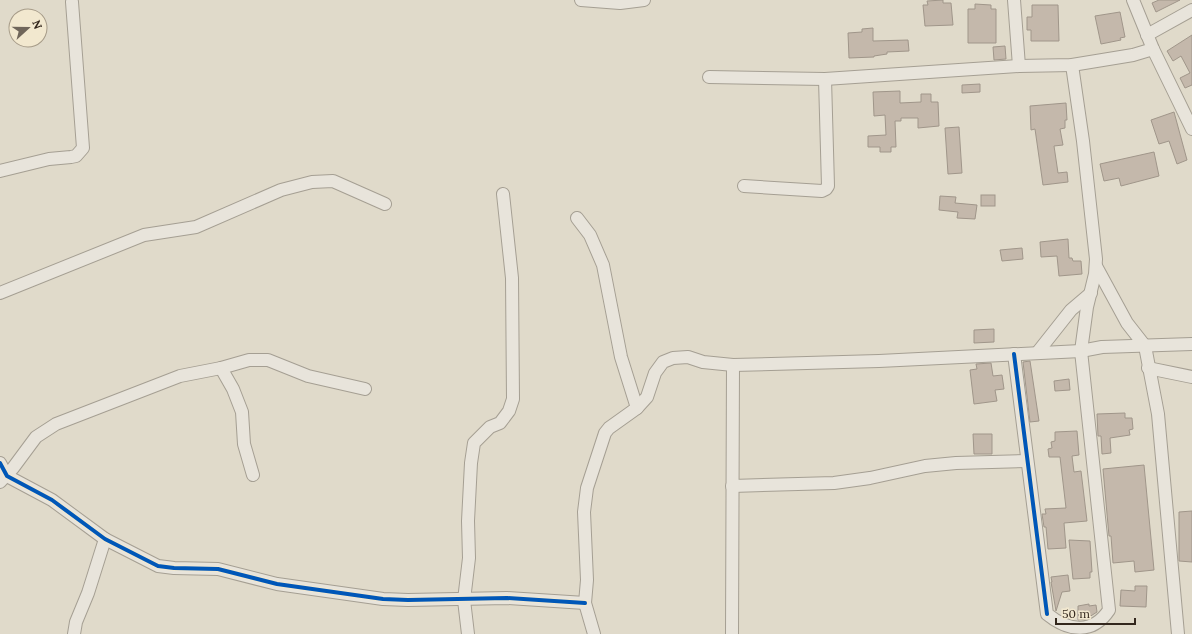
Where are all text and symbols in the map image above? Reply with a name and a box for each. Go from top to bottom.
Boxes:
north arrow [8,8,48,48]
text: N [29,18,46,31]
scale bar [1056,600,1135,626]
text: 50 m [1062,606,1090,621]

